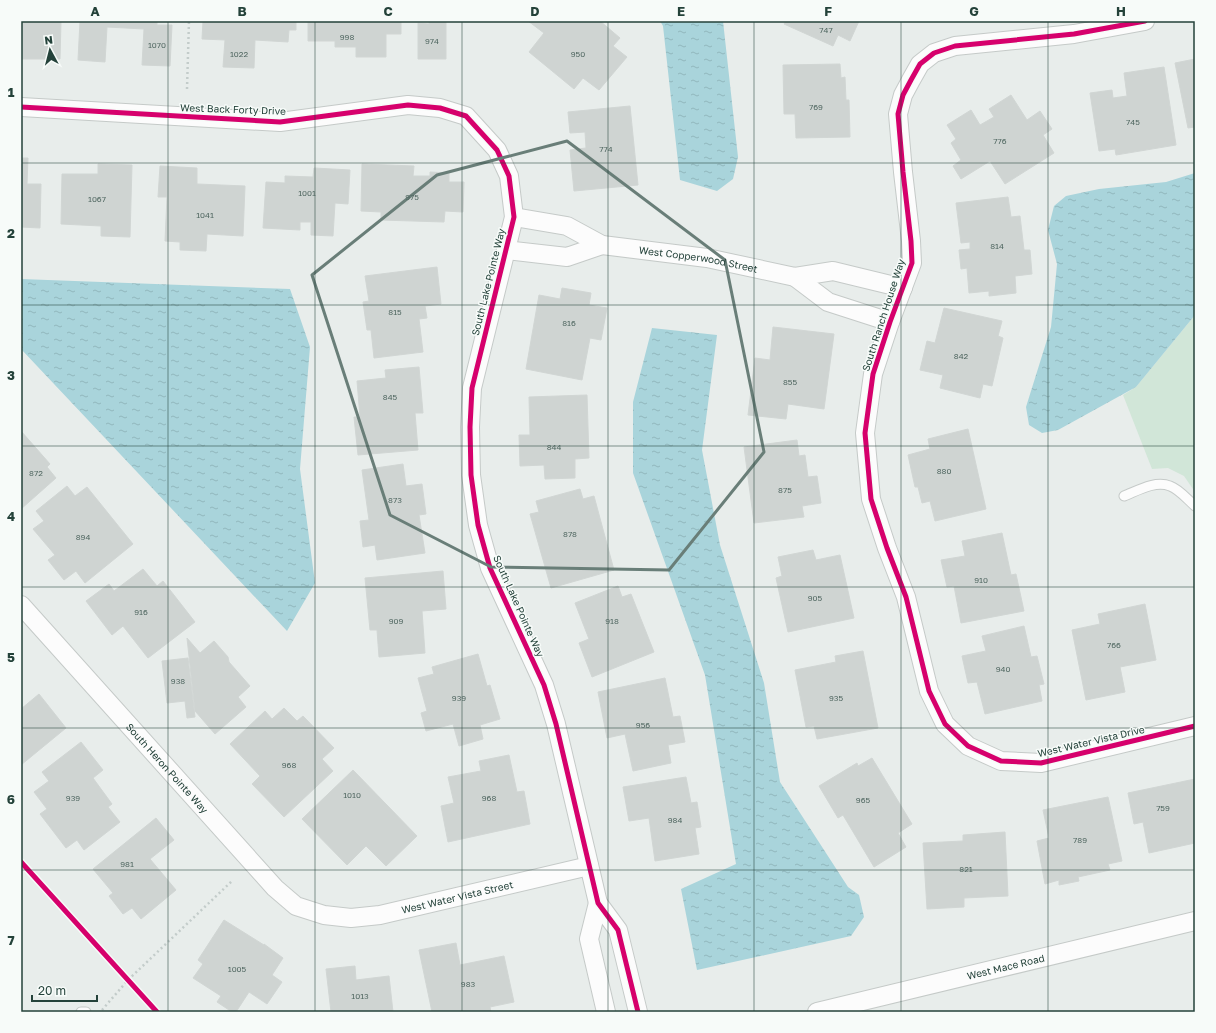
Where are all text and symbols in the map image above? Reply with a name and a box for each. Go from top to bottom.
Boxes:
text: A [90,3,100,19]
text: B [237,3,247,19]
text: C [383,3,393,19]
text: D [530,3,540,19]
text: E [677,3,685,19]
text: F [824,3,832,19]
text: G [969,3,979,19]
text: H [1116,3,1126,19]
house number: 747 [819,25,833,35]
north arrow [30,30,70,70]
house number: 998 [340,32,354,42]
text: N [44,33,54,47]
house number: 974 [425,36,439,46]
house number: 1070 [148,40,166,50]
house number: 1022 [230,49,248,59]
house number: 950 [571,49,585,59]
text: 1 [8,84,15,100]
street label: West Back Forty Drive [180,101,286,117]
house number: 769 [809,102,823,112]
house number: 745 [1126,117,1140,127]
house number: 776 [993,136,1007,146]
house number: 774 [599,144,613,154]
house number: 1001 [298,188,316,198]
house number: 975 [405,192,419,202]
house number: 1067 [88,194,106,204]
house number: 1041 [196,210,214,220]
text: 2 [7,225,15,241]
street label: South Lake Pointe Way [469,227,507,337]
house number: 814 [990,241,1004,251]
street label: West Copperwood Street [638,244,759,275]
street label: South Ranch House Way [859,257,907,373]
house number: 815 [388,307,402,317]
house number: 816 [562,318,576,328]
house number: 842 [954,351,969,361]
text: 3 [7,367,15,383]
house number: 855 [783,377,797,387]
house number: 845 [383,392,398,402]
house number: 844 [547,442,561,452]
house number: 880 [937,466,951,476]
house number: 872 [29,468,43,478]
house number: 875 [778,485,792,495]
house number: 873 [388,495,402,505]
text: 4 [7,508,15,524]
house number: 878 [563,529,577,539]
house number: 894 [76,532,90,542]
street label: South Lake Pointe Way [491,553,547,659]
house number: 910 [974,575,988,585]
house number: 905 [808,593,823,603]
house number: 916 [134,607,148,617]
house number: 909 [389,616,403,626]
house number: 918 [605,616,619,626]
house number: 766 [1107,640,1121,650]
text: 5 [7,649,15,665]
house number: 940 [996,664,1010,674]
house number: 938 [171,676,185,686]
house number: 939 [452,693,466,703]
house number: 935 [829,693,843,703]
house number: 956 [636,720,650,730]
street label: South Heron Pointe Way [124,721,211,816]
street label: West Water Vista Drive [1036,723,1146,759]
house number: 968 [282,760,296,770]
house number: 1010 [343,790,361,800]
text: 6 [7,791,15,807]
house number: 939 [66,793,80,803]
house number: 968 [482,793,496,803]
house number: 965 [856,795,871,805]
house number: 759 [1156,803,1170,813]
house number: 984 [668,815,682,825]
house number: 789 [1073,835,1087,845]
house number: 981 [120,859,134,869]
house number: 821 [959,864,973,874]
street label: West Water Vista Street [400,878,514,916]
text: 7 [7,932,15,948]
street label: West Mace Road [966,951,1046,982]
house number: 1005 [228,964,247,974]
scale bar [32,977,97,1003]
house number: 983 [461,979,476,989]
text: 20 m [38,983,66,998]
house number: 1013 [351,991,369,1001]

